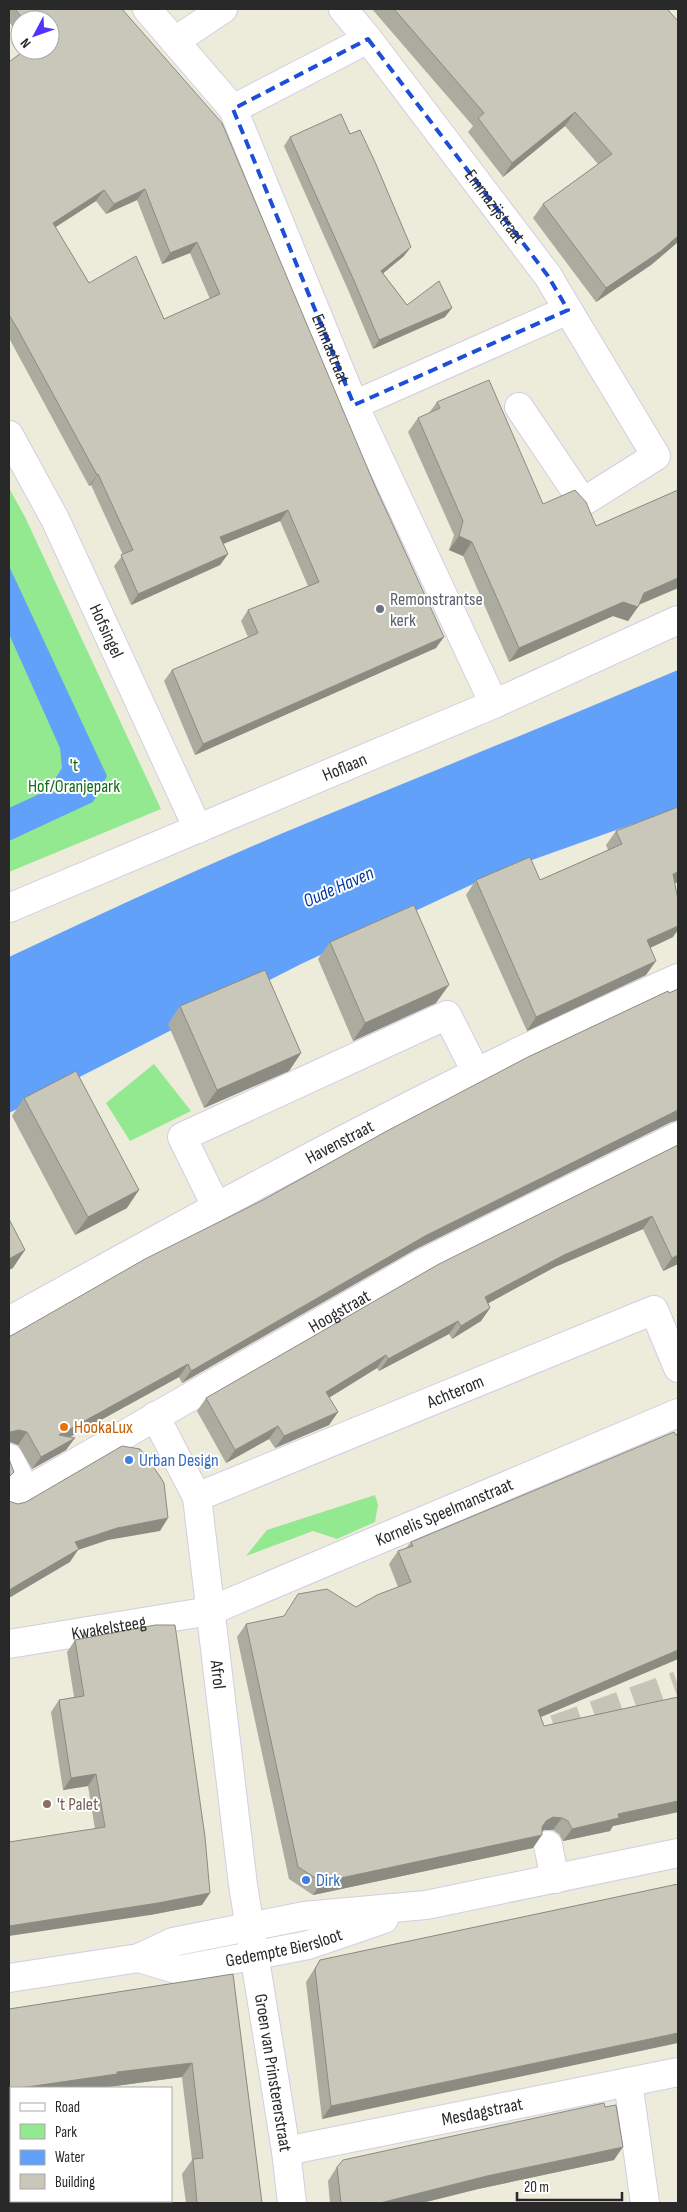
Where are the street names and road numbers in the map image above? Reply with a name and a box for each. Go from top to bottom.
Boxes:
street label: Emmazijstraat [460,166,529,248]
street label: Emmastraat [307,311,354,388]
street label: Hofsingel [85,601,128,661]
street label: Hoflaan [319,749,370,786]
street label: Havenstraat [302,1116,378,1169]
street label: Hoogstraat [305,1285,374,1337]
street label: Achterom [423,1371,487,1413]
street label: Kornelis Speelmanstraat [372,1474,517,1551]
street label: Kwakelsteeg [70,1612,148,1645]
street label: Afrol [205,1658,230,1690]
street label: Gedempte Biersloot [224,1924,346,1972]
street label: Groen van Prinstererstraat [250,1992,296,2154]
street label: Mesdagstraat [440,2093,525,2130]

